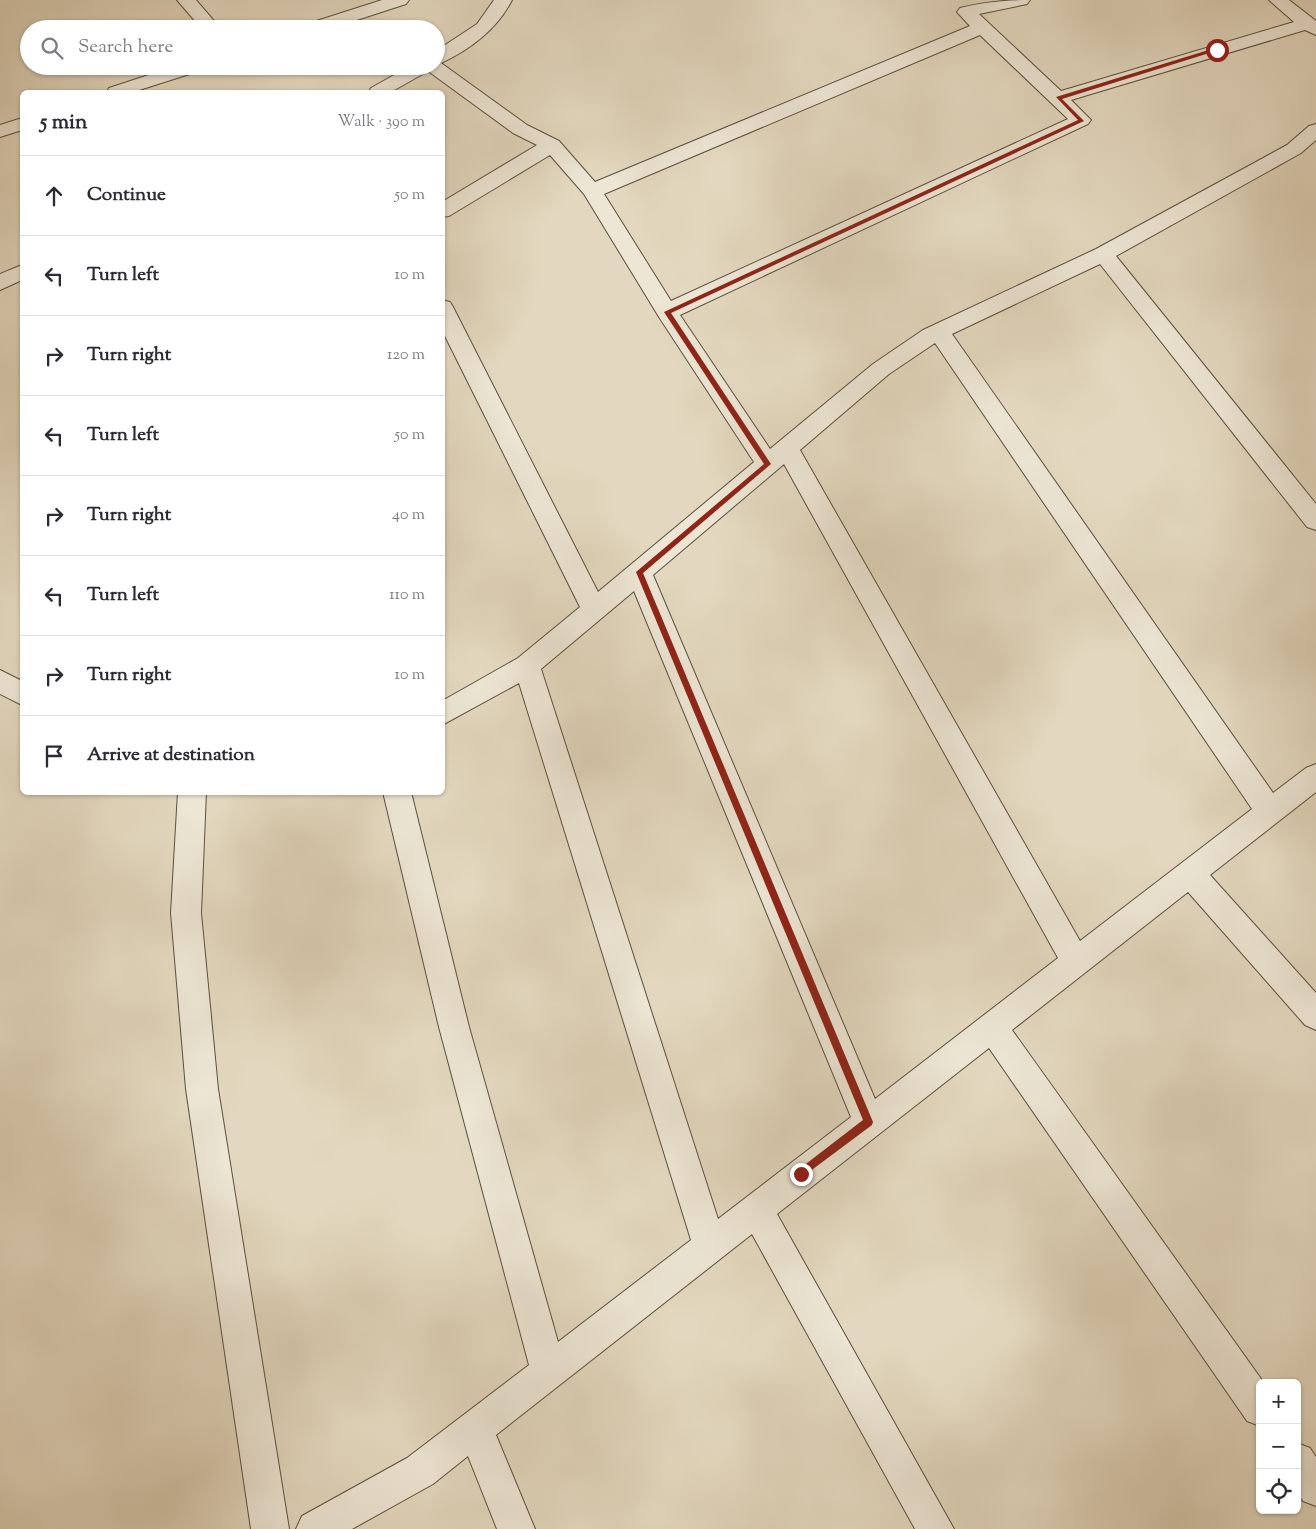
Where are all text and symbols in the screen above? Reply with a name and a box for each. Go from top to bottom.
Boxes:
search box [20,20,445,75]
icon: search [38,34,66,62]
text: Search here [78,34,173,61]
route start [1206,39,1229,62]
text: 5 min [40,108,87,138]
text: Walk · 390 m [337,111,425,134]
icon: ahead [40,182,68,210]
text: Continue [87,182,166,209]
text: 50 m [394,184,425,207]
icon: left [40,262,68,290]
text: Turn left [87,262,159,289]
text: 10 m [395,264,425,287]
icon: right [40,342,68,370]
text: Turn right [87,342,171,369]
text: 120 m [387,344,425,367]
icon: left [40,422,68,450]
text: Turn left [87,422,159,449]
text: 50 m [394,424,425,447]
icon: right [40,502,68,530]
text: Turn right [87,502,171,529]
text: 40 m [392,504,425,527]
icon: left [40,582,68,610]
text: Turn left [87,582,159,609]
text: 110 m [389,584,425,607]
icon: right [40,662,68,690]
text: Turn right [87,662,171,689]
text: 10 m [395,664,425,687]
icon: arrive [40,742,68,770]
text: Arrive at destination [87,742,255,769]
route end [790,1163,813,1186]
map controls [1256,1379,1301,1514]
button: + [1256,1379,1301,1424]
button: − [1256,1424,1301,1469]
button: locate [1256,1469,1301,1514]

